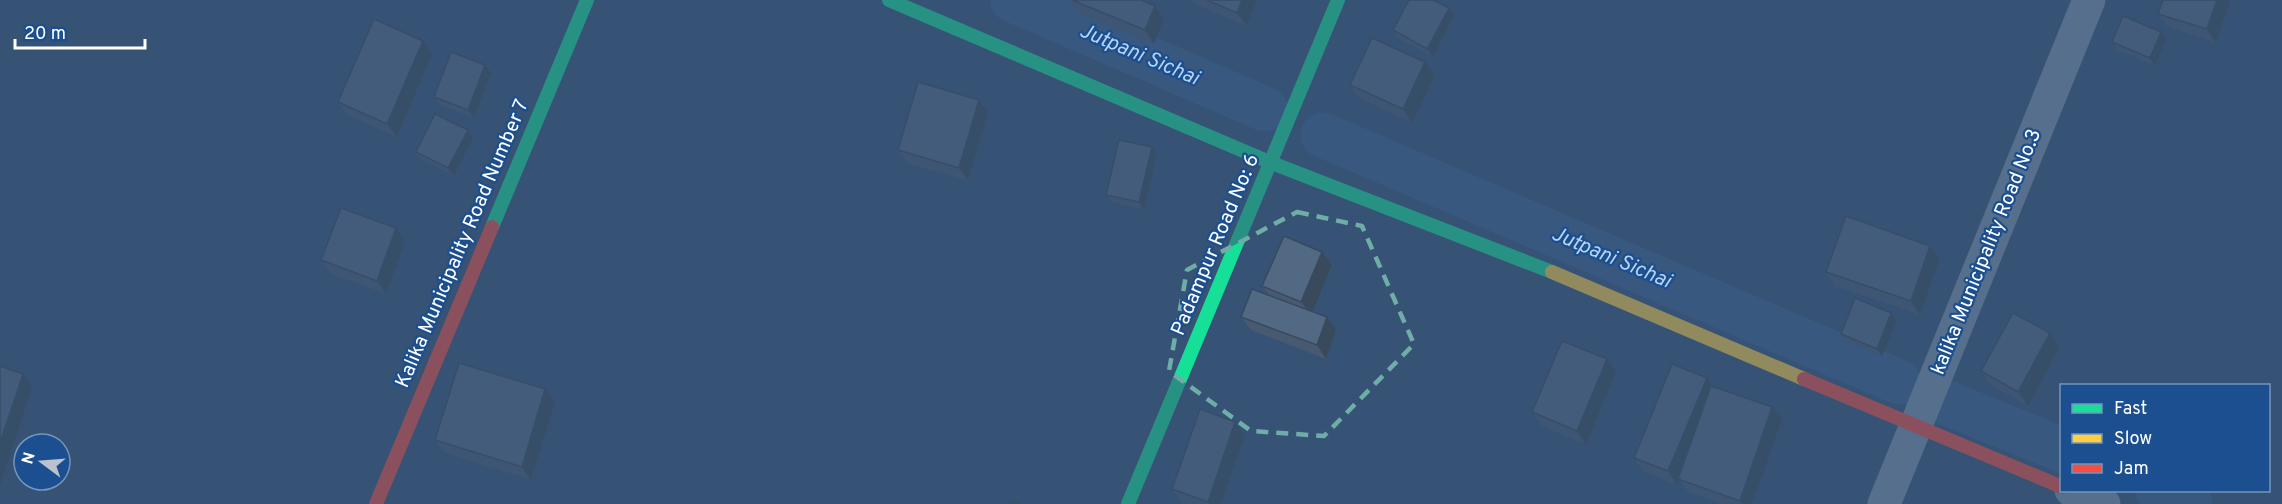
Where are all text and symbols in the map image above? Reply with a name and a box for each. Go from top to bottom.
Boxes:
scale bar [15,12,146,50]
water label: Jutpani Sichai [1075,18,1205,93]
text: 20 m [24,23,66,46]
street label: Kalika Municipality Road Number 7 [390,96,536,392]
street label: kalika Municipality Road No.3 [1926,125,2048,379]
street label: Padampur Road No: 6 [1166,150,1266,340]
water label: Jutpani Sichai [1547,221,1677,296]
legend [2060,384,2270,492]
text: Fast [2114,398,2147,421]
text: Slow [2114,428,2152,451]
north arrow [12,432,72,492]
text: N [18,450,41,467]
text: Jam [2114,458,2149,481]

